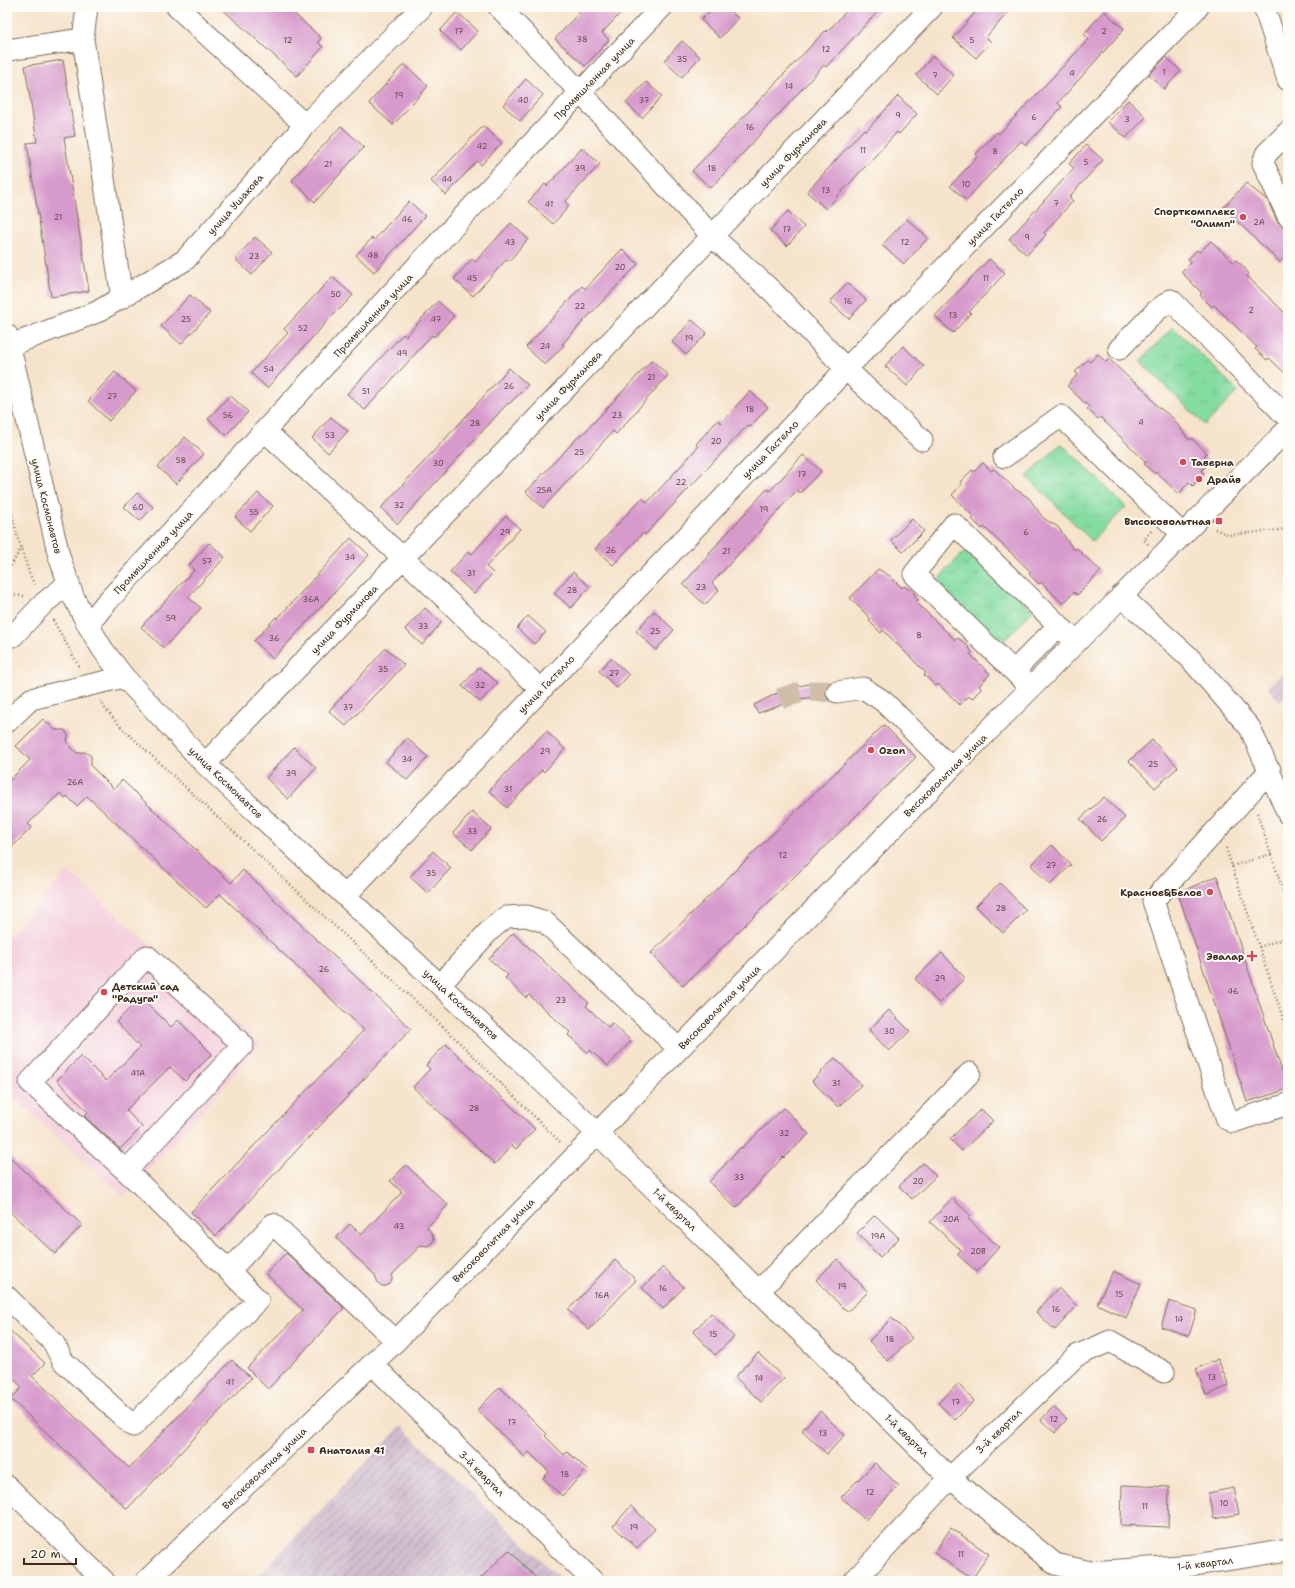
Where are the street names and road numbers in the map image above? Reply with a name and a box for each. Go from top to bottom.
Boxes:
street label: Промышленная улица [551,34,638,123]
street label: улица Фурманова [757,114,830,190]
street label: улица Ушакова [205,171,267,237]
street label: улица Гастелло [964,185,1026,248]
street label: Промышленная улица [331,270,416,360]
street label: улица Фурманова [532,347,605,423]
street label: улица Гастелло [739,418,801,481]
street label: улица Космонавтов [28,457,65,555]
street label: Промышленная улица [111,507,196,597]
street label: улица Фурманова [308,581,381,657]
street label: улица Гастелло [515,653,577,716]
street label: Высоковольтная улица [901,730,990,820]
street label: улица Космонавтов [186,744,265,821]
street label: Высоковольтная улица [676,962,764,1052]
street label: улица Космонавтов [420,966,501,1042]
street label: 1-й квартал [650,1185,700,1234]
street label: Высоковольтная улица [450,1195,538,1285]
street label: 3-й квартал [972,1406,1025,1457]
street label: 1-й квартал [882,1411,932,1460]
street label: Высоковольтная улица [219,1424,310,1512]
street label: 3-й квартал [456,1448,508,1499]
street label: 1-й квартал [1176,1554,1234,1573]

